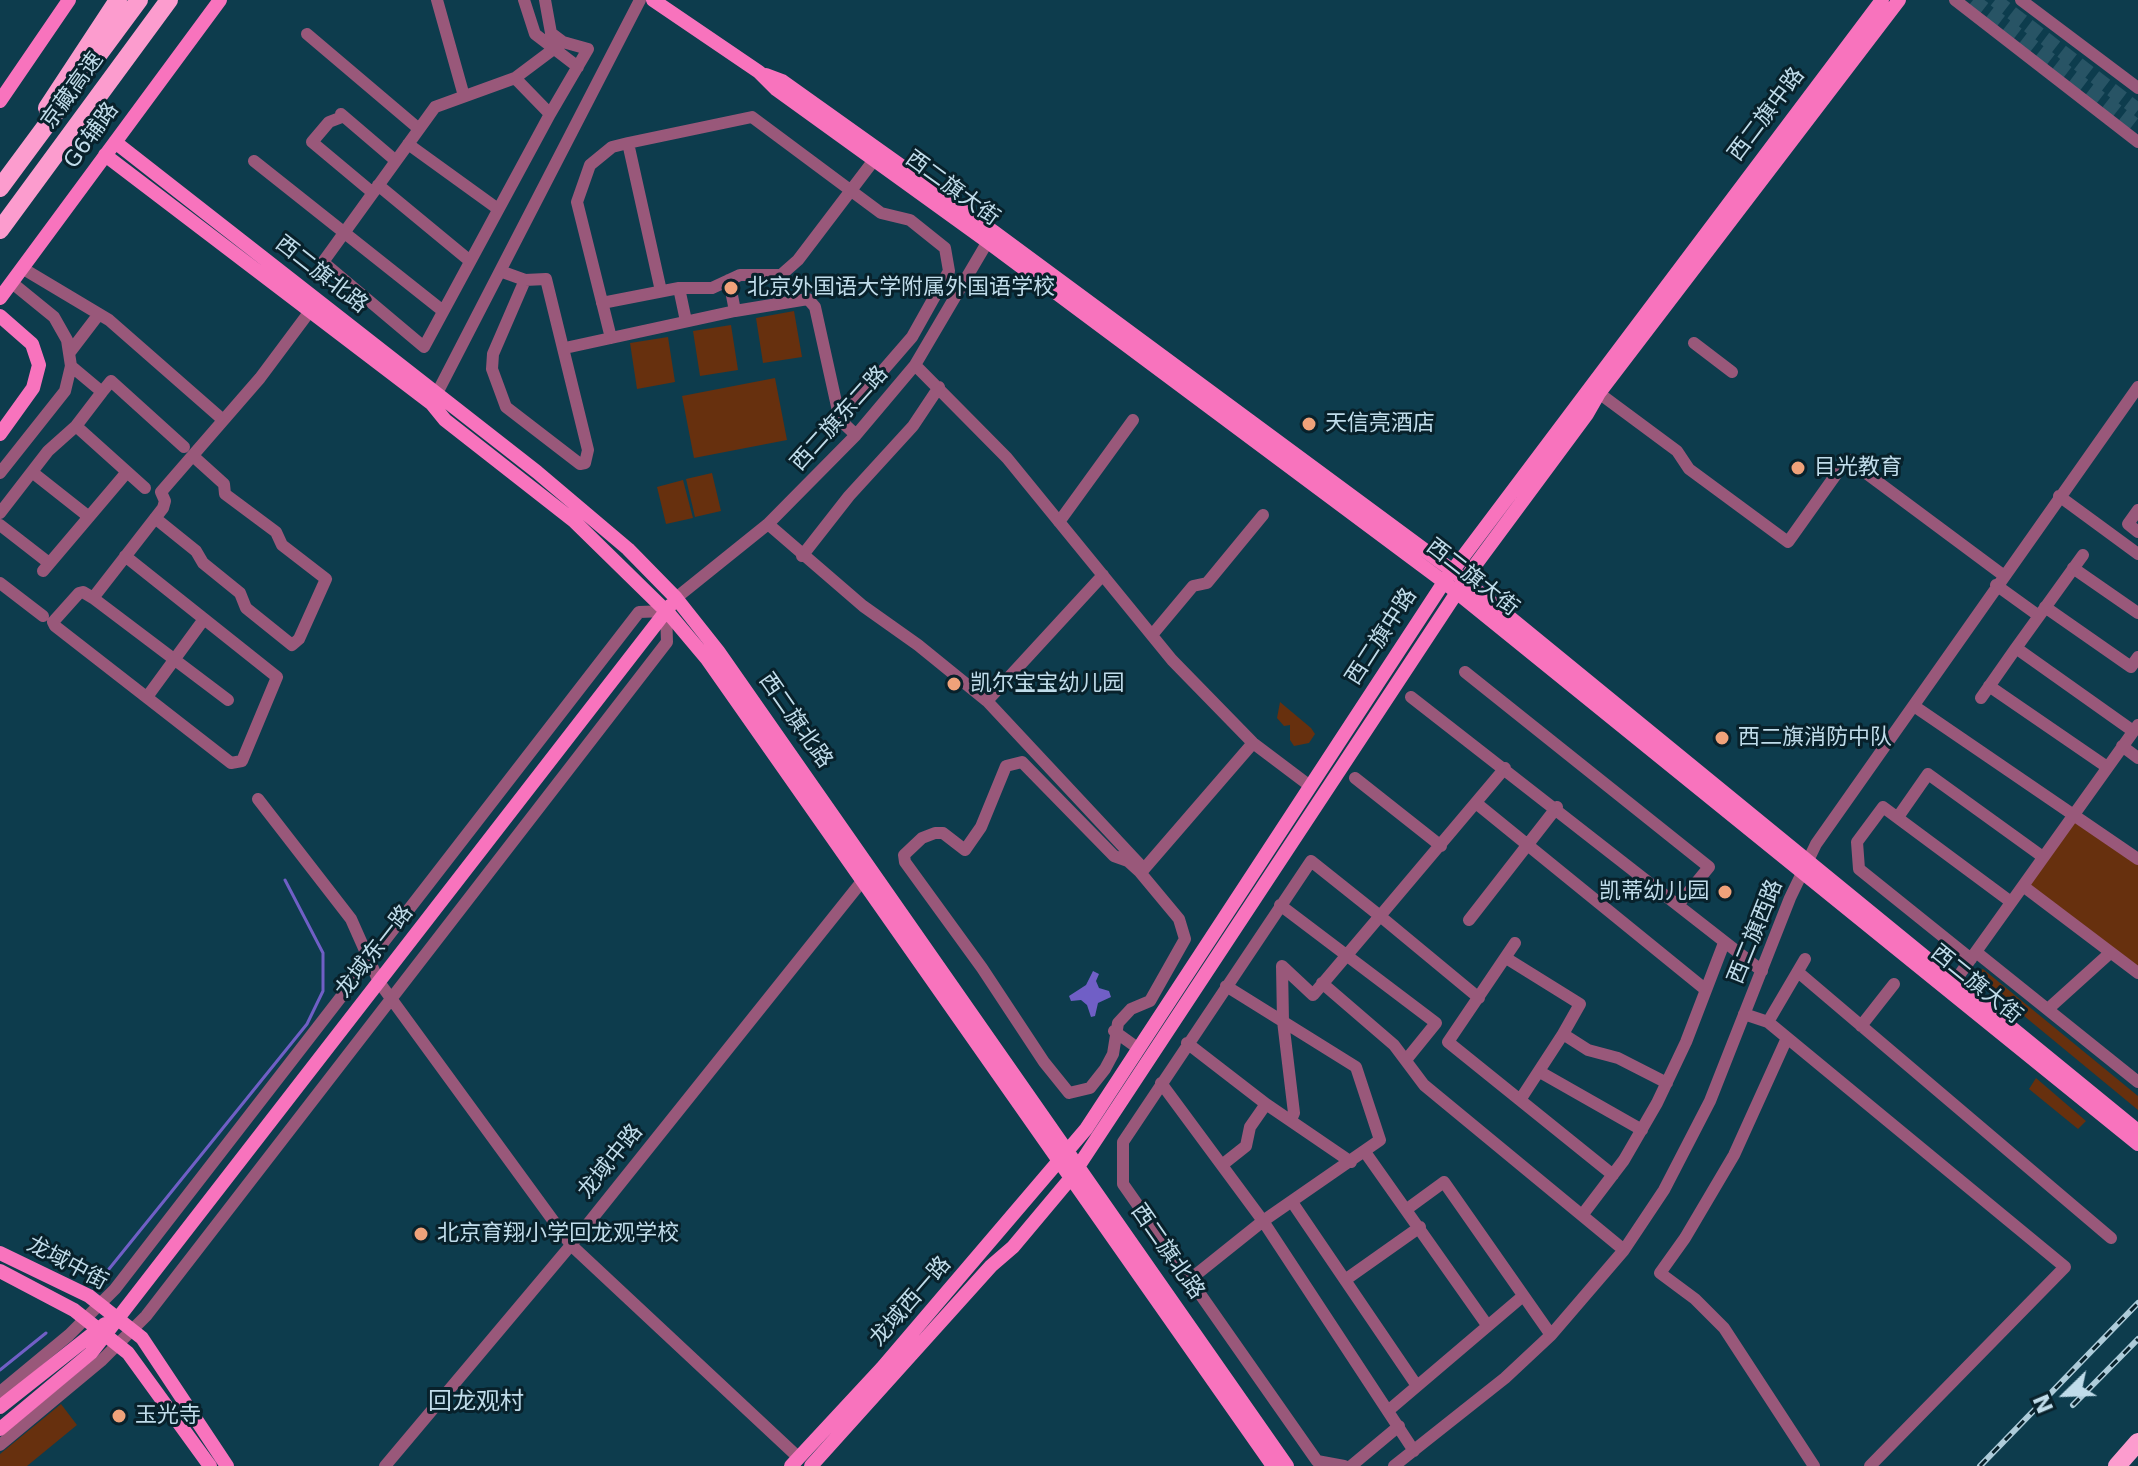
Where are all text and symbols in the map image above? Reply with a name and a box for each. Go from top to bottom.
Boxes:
street label: 京藏高速 [36,48,110,134]
street label: 西二旗中路 [1723,63,1811,167]
street label: G6辅路 [59,98,125,174]
street label: 西二旗大街 [900,146,1004,232]
street label: 西二旗北路 [270,231,372,319]
place label: 北京外国语大学附属外国语学校 [747,275,1055,301]
marker: 北京外国语大学附属外国语学校 [722,279,740,297]
street label: 西二旗东二路 [786,361,894,477]
place label: 天信亮酒店 [1325,411,1435,437]
marker: 天信亮酒店 [1300,415,1318,433]
place label: 目光教育 [1814,455,1902,481]
marker: 目光教育 [1789,459,1807,477]
street label: 西二旗大街 [1421,534,1523,622]
street label: 西二旗中路 [1341,584,1423,690]
street label: 西二旗北路 [753,668,837,774]
place label: 凯尔宝宝幼儿园 [970,671,1124,697]
marker: 凯尔宝宝幼儿园 [945,675,963,693]
place label: 西二旗消防中队 [1738,725,1892,751]
marker: 西二旗消防中队 [1713,729,1731,747]
street label: 西二旗西路 [1723,876,1789,988]
place label: 凯蒂幼儿园 [1599,879,1709,905]
marker: 凯蒂幼儿园 [1716,883,1734,901]
street label: 龙域东一路 [331,901,419,1003]
street label: 西二旗大街 [1925,940,2027,1030]
street label: 龙域中路 [573,1119,649,1205]
street label: 西二旗北路 [1125,1199,1209,1305]
place label: 北京育翔小学回龙观学校 [437,1221,679,1247]
marker: 北京育翔小学回龙观学校 [412,1225,430,1243]
street label: 龙域中街 [22,1232,112,1296]
street label: 龙域西一路 [865,1252,957,1352]
north arrow [2026,1354,2106,1434]
district label: 回龙观村 [428,1389,524,1417]
text: N [2028,1390,2059,1417]
place label: 玉光寺 [135,1403,201,1429]
marker: 玉光寺 [110,1407,128,1425]

